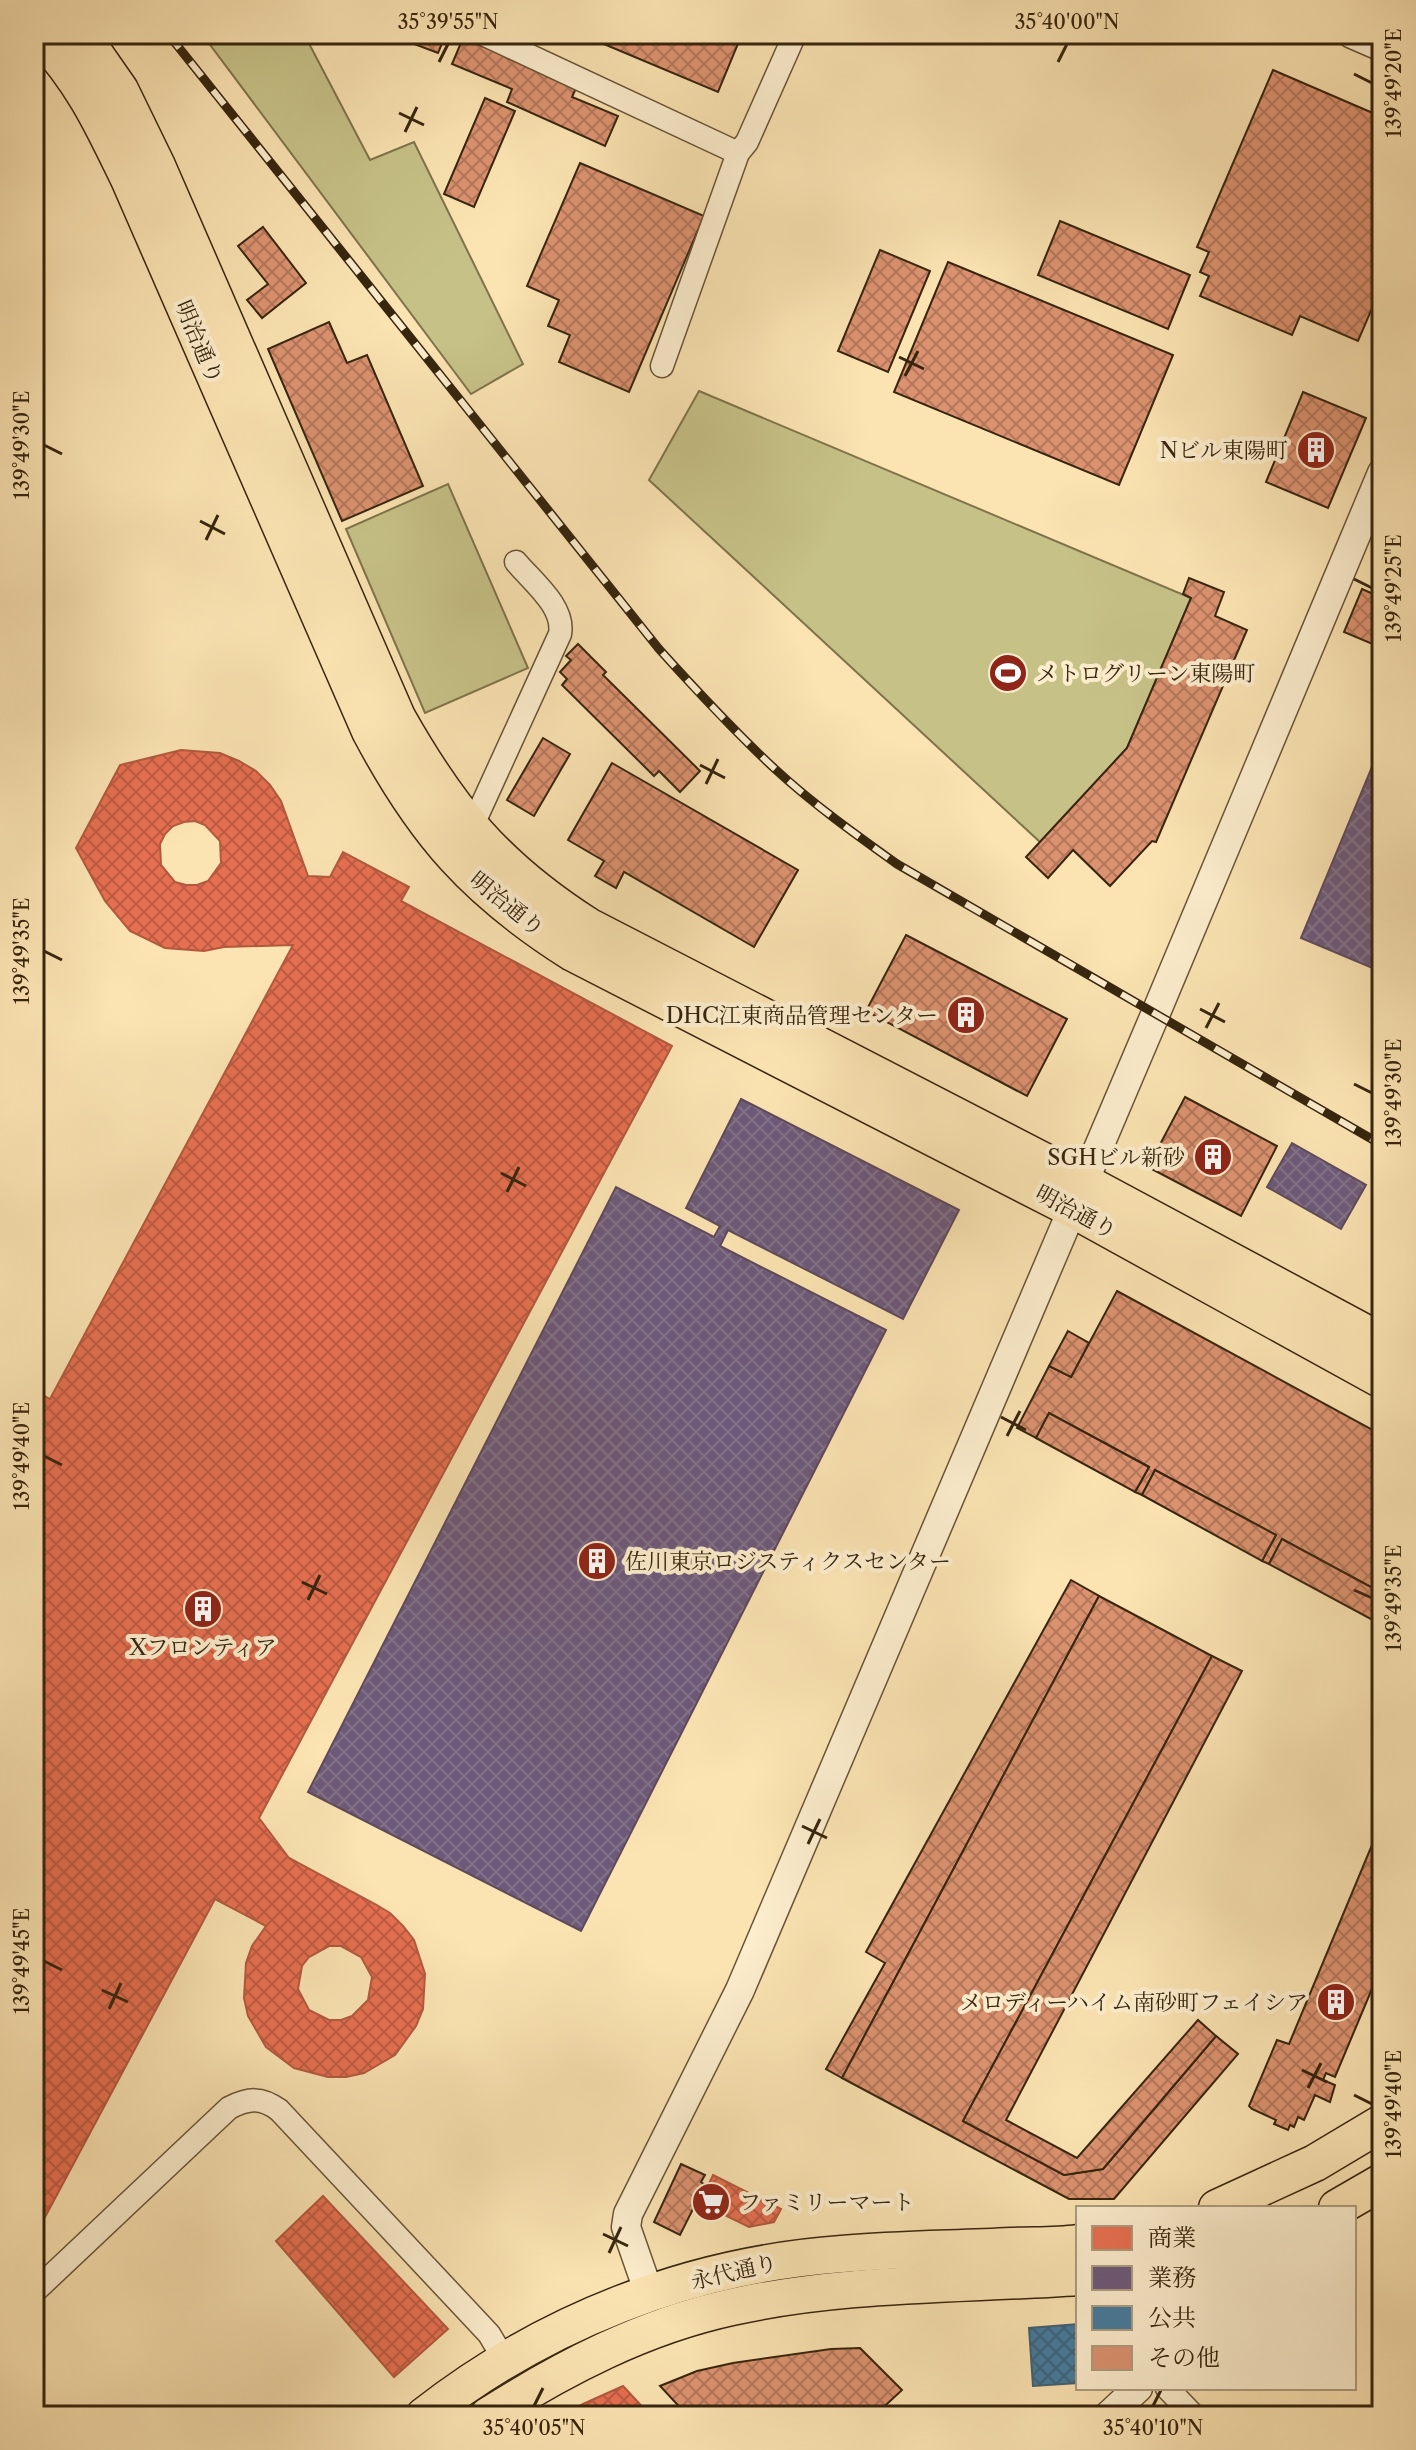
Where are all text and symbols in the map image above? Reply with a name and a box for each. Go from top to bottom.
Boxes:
text: 35°39'55"N [397,10,499,34]
text: 35°40'00"N [1015,10,1119,34]
text: 139°49'20"E [1382,28,1406,138]
street label: 明治通り [169,296,229,388]
text: 139°49'30"E [10,391,34,499]
building icon: Nビル東陽町 [1295,429,1337,471]
place label: Nビル東陽町 [1160,437,1288,464]
text: 139°49'25"E [1382,534,1406,642]
sports icon: メトログリーン東陽町 [987,652,1029,694]
place label: メトログリーン東陽町 [1036,660,1256,687]
street label: 明治通り [464,866,550,942]
text: 139°49'35"E [10,897,34,1005]
building icon: DHC江東商品管理センター [945,994,987,1036]
place label: DHC江東商品管理センター [666,1002,938,1029]
text: 139°49'30"E [1382,1039,1406,1147]
building icon: SGHビル新砂 [1192,1136,1234,1178]
place label: SGHビル新砂 [1047,1144,1185,1171]
street label: 明治通り [1031,1179,1121,1245]
text: 139°49'40"E [10,1402,34,1510]
building icon: 佐川東京ロジスティクスセンター [576,1540,618,1582]
text: 139°49'35"E [1382,1544,1406,1652]
place label: 佐川東京ロジスティクスセンター [625,1548,951,1575]
building icon: Xフロンティア [182,1588,224,1630]
place label: Xフロンティア [128,1634,277,1661]
text: 139°49'45"E [10,1908,34,2014]
building icon: メロディーハイム南砂町フェイシア [1315,1981,1357,2023]
place label: メロディーハイム南砂町フェイシア [960,1989,1308,2016]
text: 139°49'40"E [1382,2050,1406,2158]
supermarket icon: ファミリーマート [690,2181,732,2223]
place label: ファミリーマート [739,2189,915,2216]
legend [1076,2206,1356,2390]
text: 商業 [1148,2223,1196,2252]
street label: 永代通り [688,2249,780,2295]
text: 業務 [1148,2263,1196,2292]
text: 公共 [1148,2303,1196,2332]
text: その他 [1148,2343,1220,2372]
text: 35°40'05"N [482,2416,586,2440]
text: 35°40'10"N [1103,2416,1203,2440]

